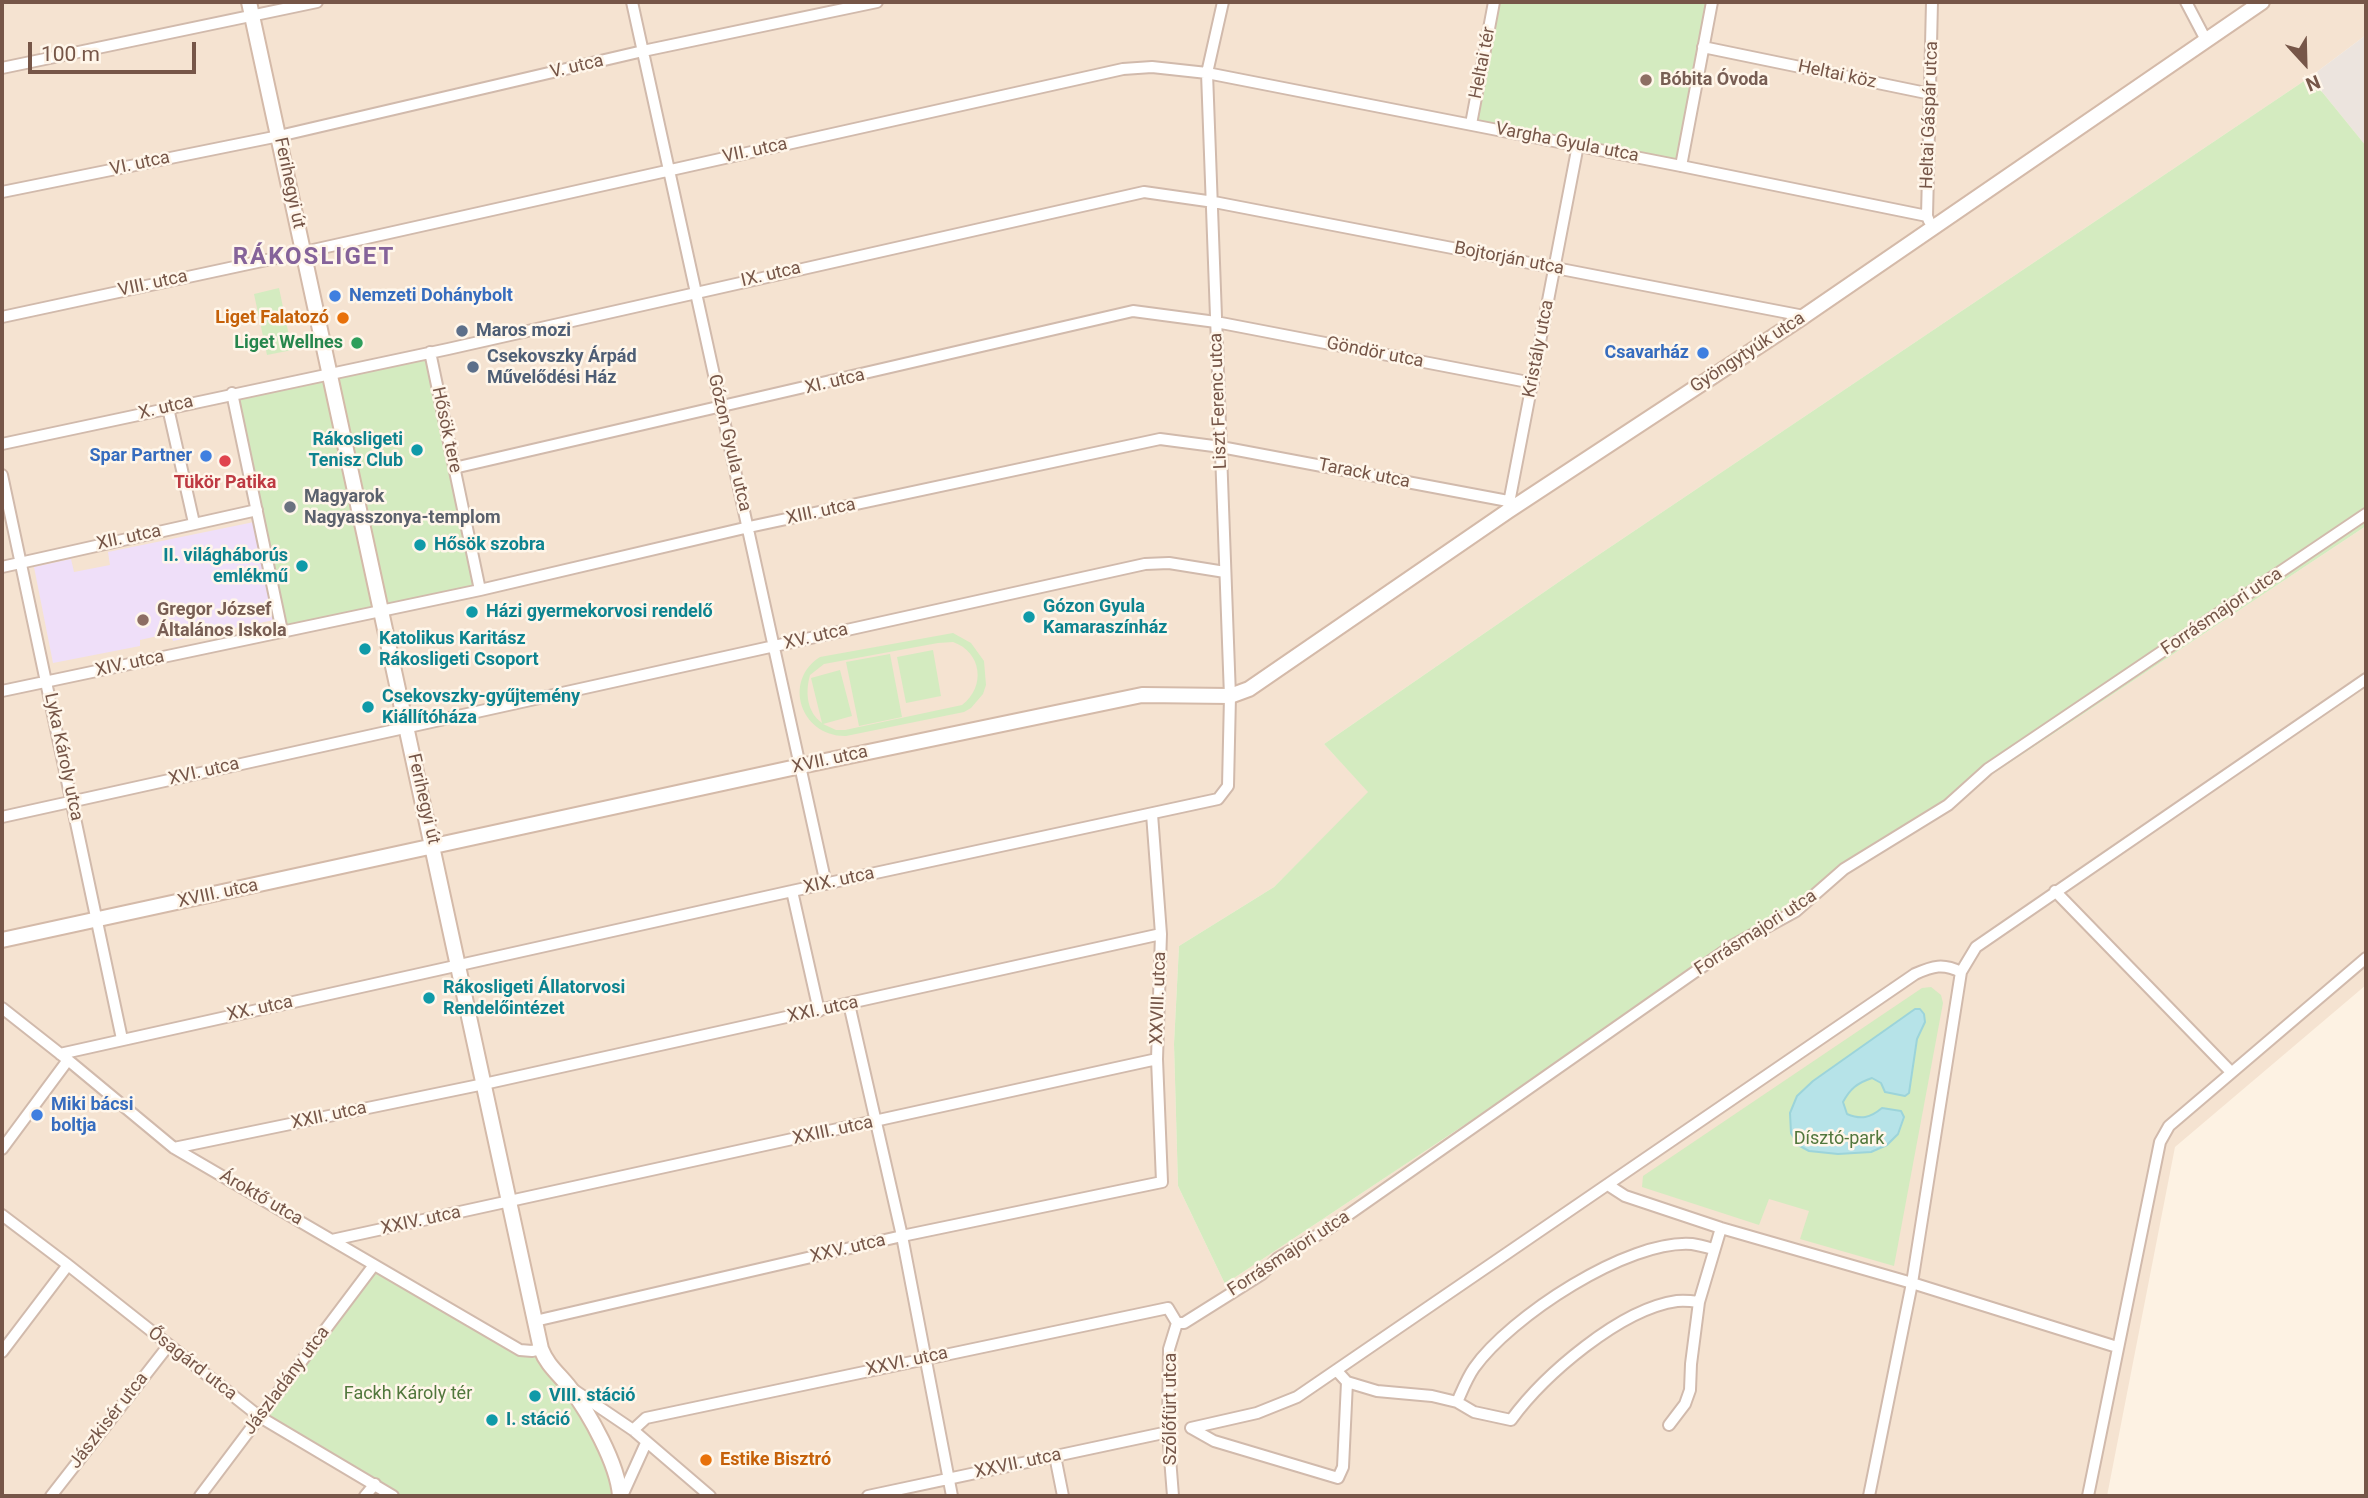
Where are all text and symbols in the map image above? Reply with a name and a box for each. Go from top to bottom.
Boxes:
street label: Heltai tér [1465,25,1501,101]
scale bar [32,28,200,72]
north arrow [2270,28,2340,98]
street label: Heltai Gáspár utca [1917,41,1943,189]
text: 100 m [41,42,100,66]
street label: V. utca [548,50,606,84]
street label: Heltai köz [1796,56,1878,94]
place label: Bóbita Óvoda [1660,69,1768,91]
text: N [2303,70,2324,96]
marker: Bóbita Óvoda [1638,72,1654,88]
street label: Vargha Gyula utca [1494,119,1640,167]
street label: VII. utca [721,134,789,168]
street label: Ferihegyi út [269,136,309,230]
street label: VI. utca [108,147,172,181]
street label: Bojtorján utca [1452,238,1566,280]
district label: RÁKOSLIGET [234,244,394,272]
street label: IX. utca [739,258,803,292]
street label: VIII. utca [116,266,190,302]
place label: Nemzeti Dohánybolt [349,285,513,307]
marker: Nemzeti Dohánybolt [327,288,343,304]
street label: Kristály utca [1519,298,1559,400]
place label: Liget Falatozó [215,307,329,329]
street label: Gyöngytyúk utca [1687,308,1809,398]
marker: Liget Falatozó [335,310,351,326]
place label: Maros mozi [476,320,571,342]
marker: Maros mozi [454,323,470,339]
place label: Liget Wellnes [234,332,343,354]
street label: Liszt Ferenc utca [1206,333,1232,469]
street label: Göndör utca [1325,333,1425,373]
marker: Liget Wellnes [349,335,365,351]
place label: Csavarház [1604,342,1689,364]
marker: Csavarház [1695,345,1711,361]
place label: Csekovszky Árpád Művelődési Ház [487,346,637,388]
marker: Csekovszky Árpád Művelődési Ház [465,359,481,375]
street label: XI. utca [803,365,867,399]
street label: Gózon Gyula utca [703,372,755,514]
street label: Hősök tere [426,385,466,475]
street label: X. utca [137,391,195,425]
place label: Rákosligeti Tenisz Club [308,429,403,472]
marker: Rákosligeti Tenisz Club [409,442,425,458]
place label: Spar Partner [89,445,192,467]
marker: Spar Partner [198,448,214,464]
marker: Tükör Patika [217,453,233,469]
street label: Tarack utca [1316,455,1412,493]
place label: Tükör Patika [174,472,276,494]
place label: Magyarok Nagyasszonya-templom [304,486,501,528]
street label: XIII. utca [784,494,858,530]
marker: Magyarok Nagyasszonya-templom [282,499,298,515]
street label: XII. utca [95,521,163,555]
place label: Hősök szobra [434,534,545,556]
marker: Hősök szobra [412,537,428,553]
place label: II. világháborús emlékmű [163,545,288,588]
marker: II. világháborús emlékmű [294,558,310,574]
street label: Forrásmajori utca [2157,564,2287,660]
place label: Gózon Gyula Kamaraszínház [1043,596,1168,638]
place label: Gregor József Általános Iskola [157,599,287,642]
place label: Házi gyermekorvosi rendelő [486,601,713,623]
marker: Házi gyermekorvosi rendelő [464,604,480,620]
marker: Gózon Gyula Kamaraszínház [1021,609,1037,625]
marker: Gregor József Általános Iskola [135,612,151,628]
street label: XV. utca [782,619,850,655]
place label: Katolikus Karitász Rákosligeti Csoport [379,628,539,670]
marker: Katolikus Karitász Rákosligeti Csoport [357,641,373,657]
street label: XIV. utca [94,646,166,682]
place label: Csekovszky-gyűjtemény Kiállítóháza [382,686,580,728]
street label: Lyka Károly utca [39,691,87,823]
marker: Csekovszky-gyűjtemény Kiállítóháza [360,699,376,715]
street label: XVII. utca [790,741,870,779]
street label: Ferihegyi út [402,751,444,847]
street label: XVI. utca [166,753,242,791]
street label: XIX. utca [802,863,876,899]
street label: XVIII. utca [176,875,260,913]
street label: Forrásmajori utca [1691,886,1821,980]
street label: XXVIII. utca [1147,951,1171,1045]
place label: Rákosligeti Állatorvosi Rendelőintézet [443,977,625,1020]
marker: Rákosligeti Állatorvosi Rendelőintézet [421,990,437,1006]
street label: XX. utca [225,991,295,1027]
street label: XXI. utca [786,992,860,1028]
place label: Miki bácsi boltja [51,1094,134,1136]
street label: XXII. utca [289,1097,369,1135]
marker: Miki bácsi boltja [29,1107,45,1123]
street label: XXIII. utca [791,1112,875,1150]
park label: Dísztó-park [1794,1128,1884,1150]
street label: Ároktő utca [216,1166,306,1230]
street label: XXIV. utca [379,1202,463,1240]
street label: Forrásmajori utca [1224,1207,1354,1301]
street label: XXV. utca [808,1230,888,1268]
street label: Ősagárd utca [143,1323,241,1405]
street label: Jászladány utca [239,1323,335,1439]
street label: XXVI. utca [864,1343,950,1381]
street label: Szőlőfürt utca [1160,1353,1182,1465]
street label: Jászkisér utca [65,1369,153,1473]
park label: Fackh Károly tér [344,1383,472,1405]
place label: VIII. stáció [549,1385,636,1407]
marker: VIII. stáció [527,1388,543,1404]
place label: I. stáció [506,1409,570,1431]
marker: I. stáció [484,1412,500,1428]
street label: XXVII. utca [973,1444,1063,1484]
place label: Estike Bisztró [720,1449,831,1471]
marker: Estike Bisztró [698,1452,714,1468]

